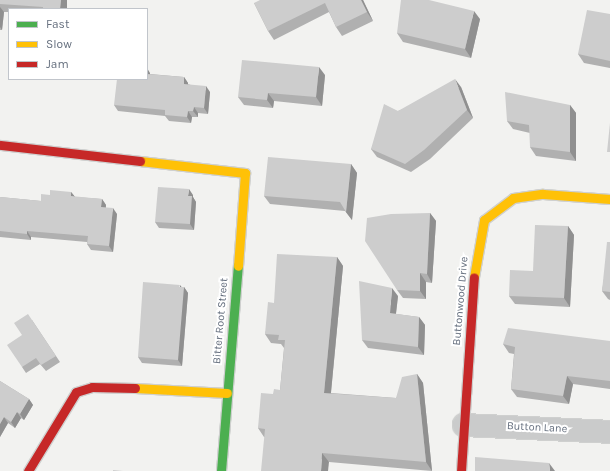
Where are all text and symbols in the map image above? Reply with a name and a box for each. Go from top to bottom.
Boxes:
legend [8,8,148,80]
text: Fast [46,17,69,31]
text: Slow [46,37,72,51]
text: Jam [46,57,69,71]
street label: Buttonwood Drive [451,256,471,346]
street label: Bitter Root Street [211,277,231,365]
street label: Button Lane [506,420,568,436]

